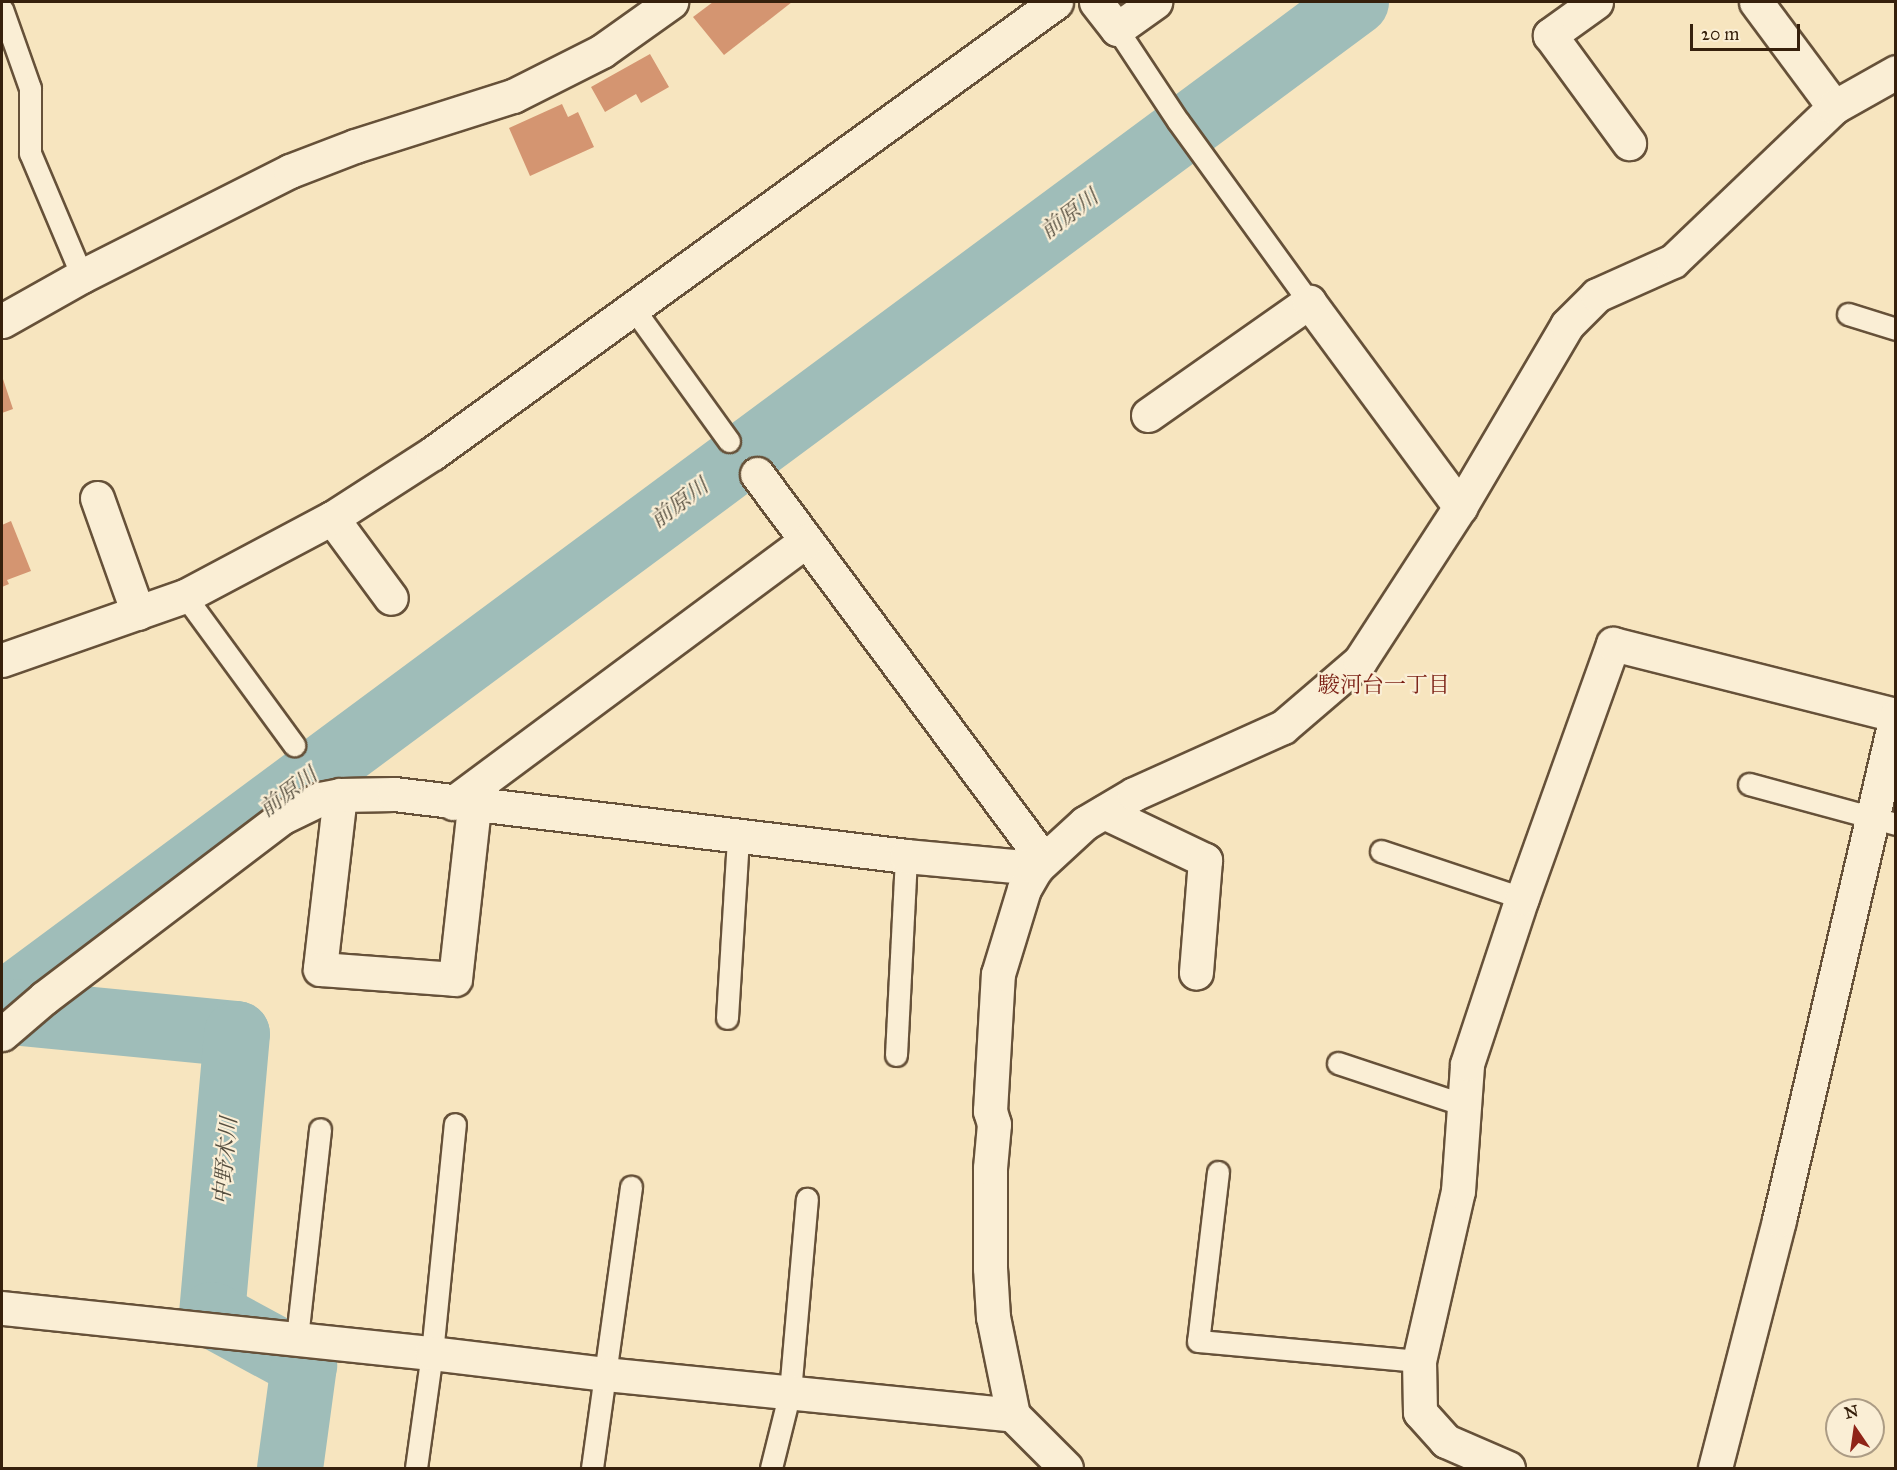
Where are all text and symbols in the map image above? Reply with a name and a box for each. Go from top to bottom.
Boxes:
scale bar [1693,12,1802,50]
text: 20 m [1701,23,1739,45]
water label: 前原川 [1035,184,1103,244]
water label: 前原川 [645,473,713,533]
district label: 駿河台一丁目 [1318,672,1450,698]
water label: 前原川 [254,762,322,822]
water label: 中野木川 [208,1116,242,1206]
north arrow [1825,1398,1885,1458]
text: N [1843,1401,1860,1423]

